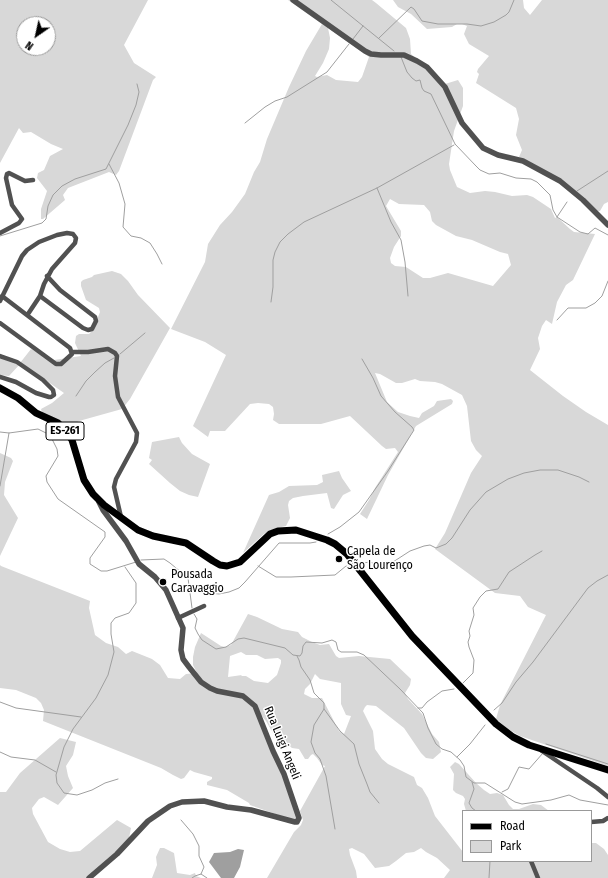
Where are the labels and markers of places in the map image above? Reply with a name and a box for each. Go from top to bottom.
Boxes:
place label: Capela de São Lourenço [347,545,413,573]
marker: Capela de São Lourenço [334,554,344,564]
place label: Pousada Caravaggio [171,568,224,596]
marker: Pousada Caravaggio [158,577,168,587]

